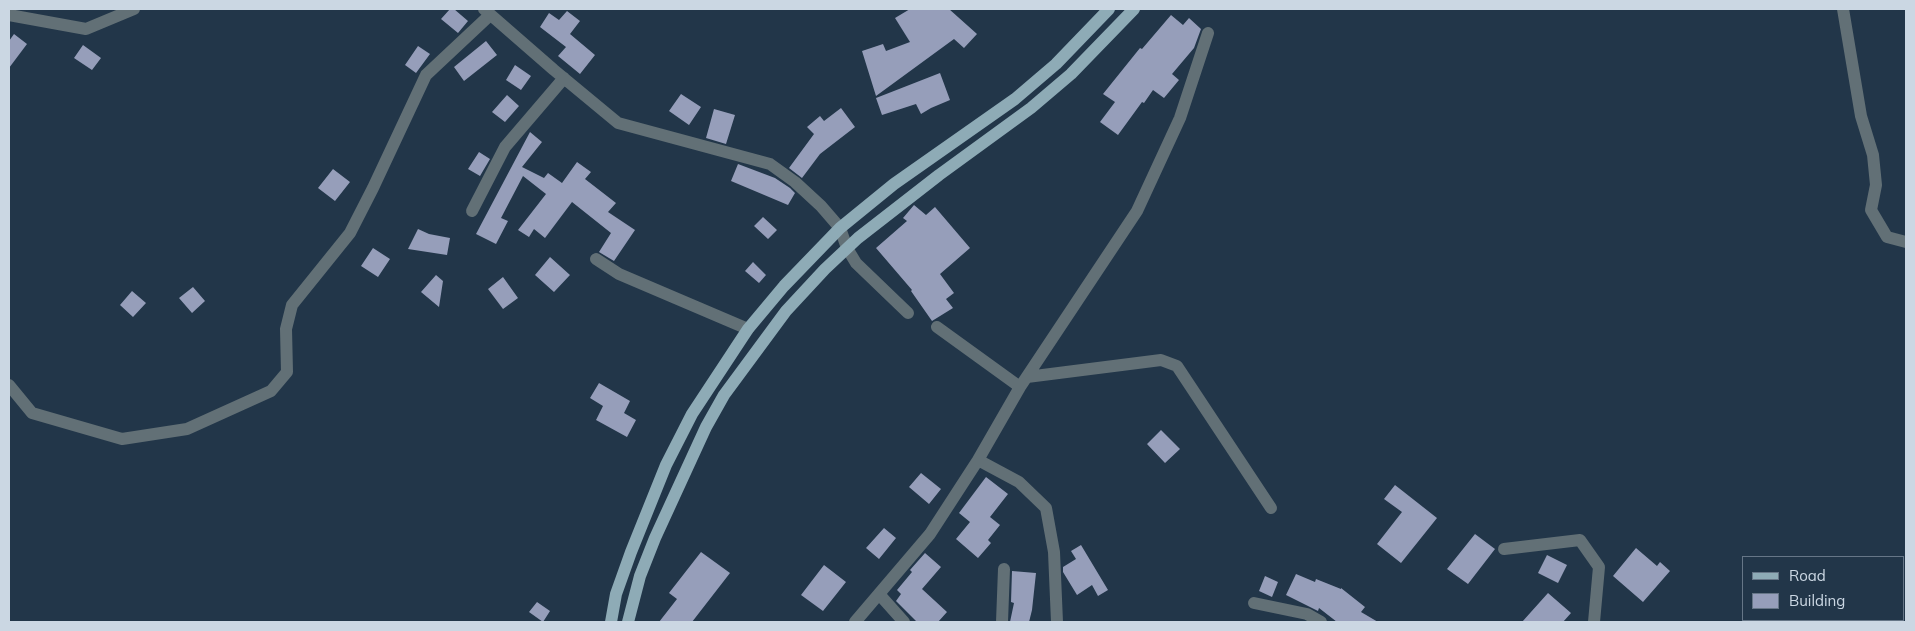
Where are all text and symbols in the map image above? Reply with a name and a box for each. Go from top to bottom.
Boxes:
legend [1742,556,1905,621]
text: Road [1789,566,1826,585]
text: Building [1789,591,1845,610]

